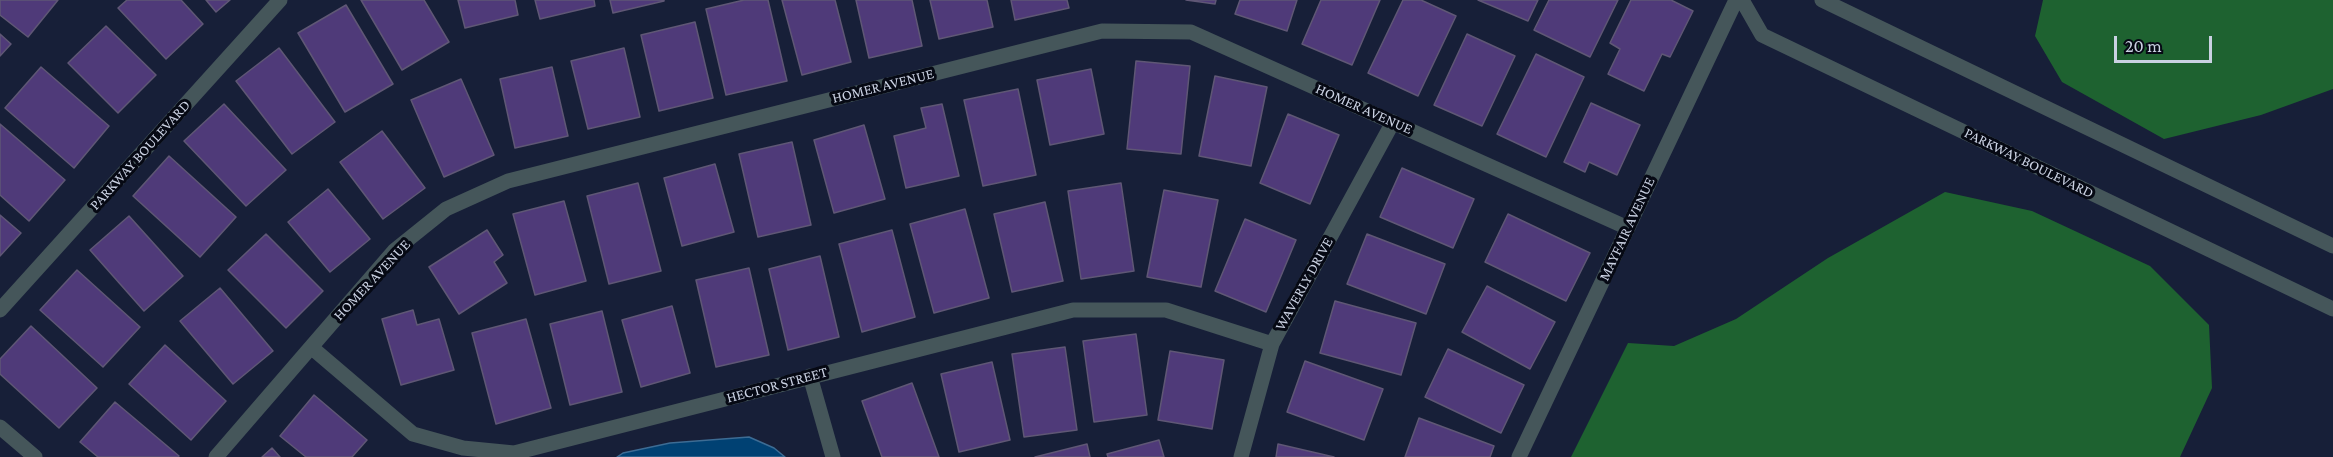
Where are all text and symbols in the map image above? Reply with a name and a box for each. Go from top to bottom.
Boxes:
scale bar [2117,24,2214,62]
text: 20 m [2125,36,2162,56]
street label: HOMER AVENUE [830,65,936,107]
street label: HOMER AVENUE [1313,80,1415,138]
street label: PARKWAY BOULEVARD [86,96,194,214]
street label: PARKWAY BOULEVARD [1961,124,2097,202]
street label: MAYFAIR AVENUE [1595,174,1659,284]
street label: WAVERLY DRIVE [1271,234,1337,334]
street label: HOMER AVENUE [330,236,414,324]
street label: HECTOR STREET [725,363,829,407]

